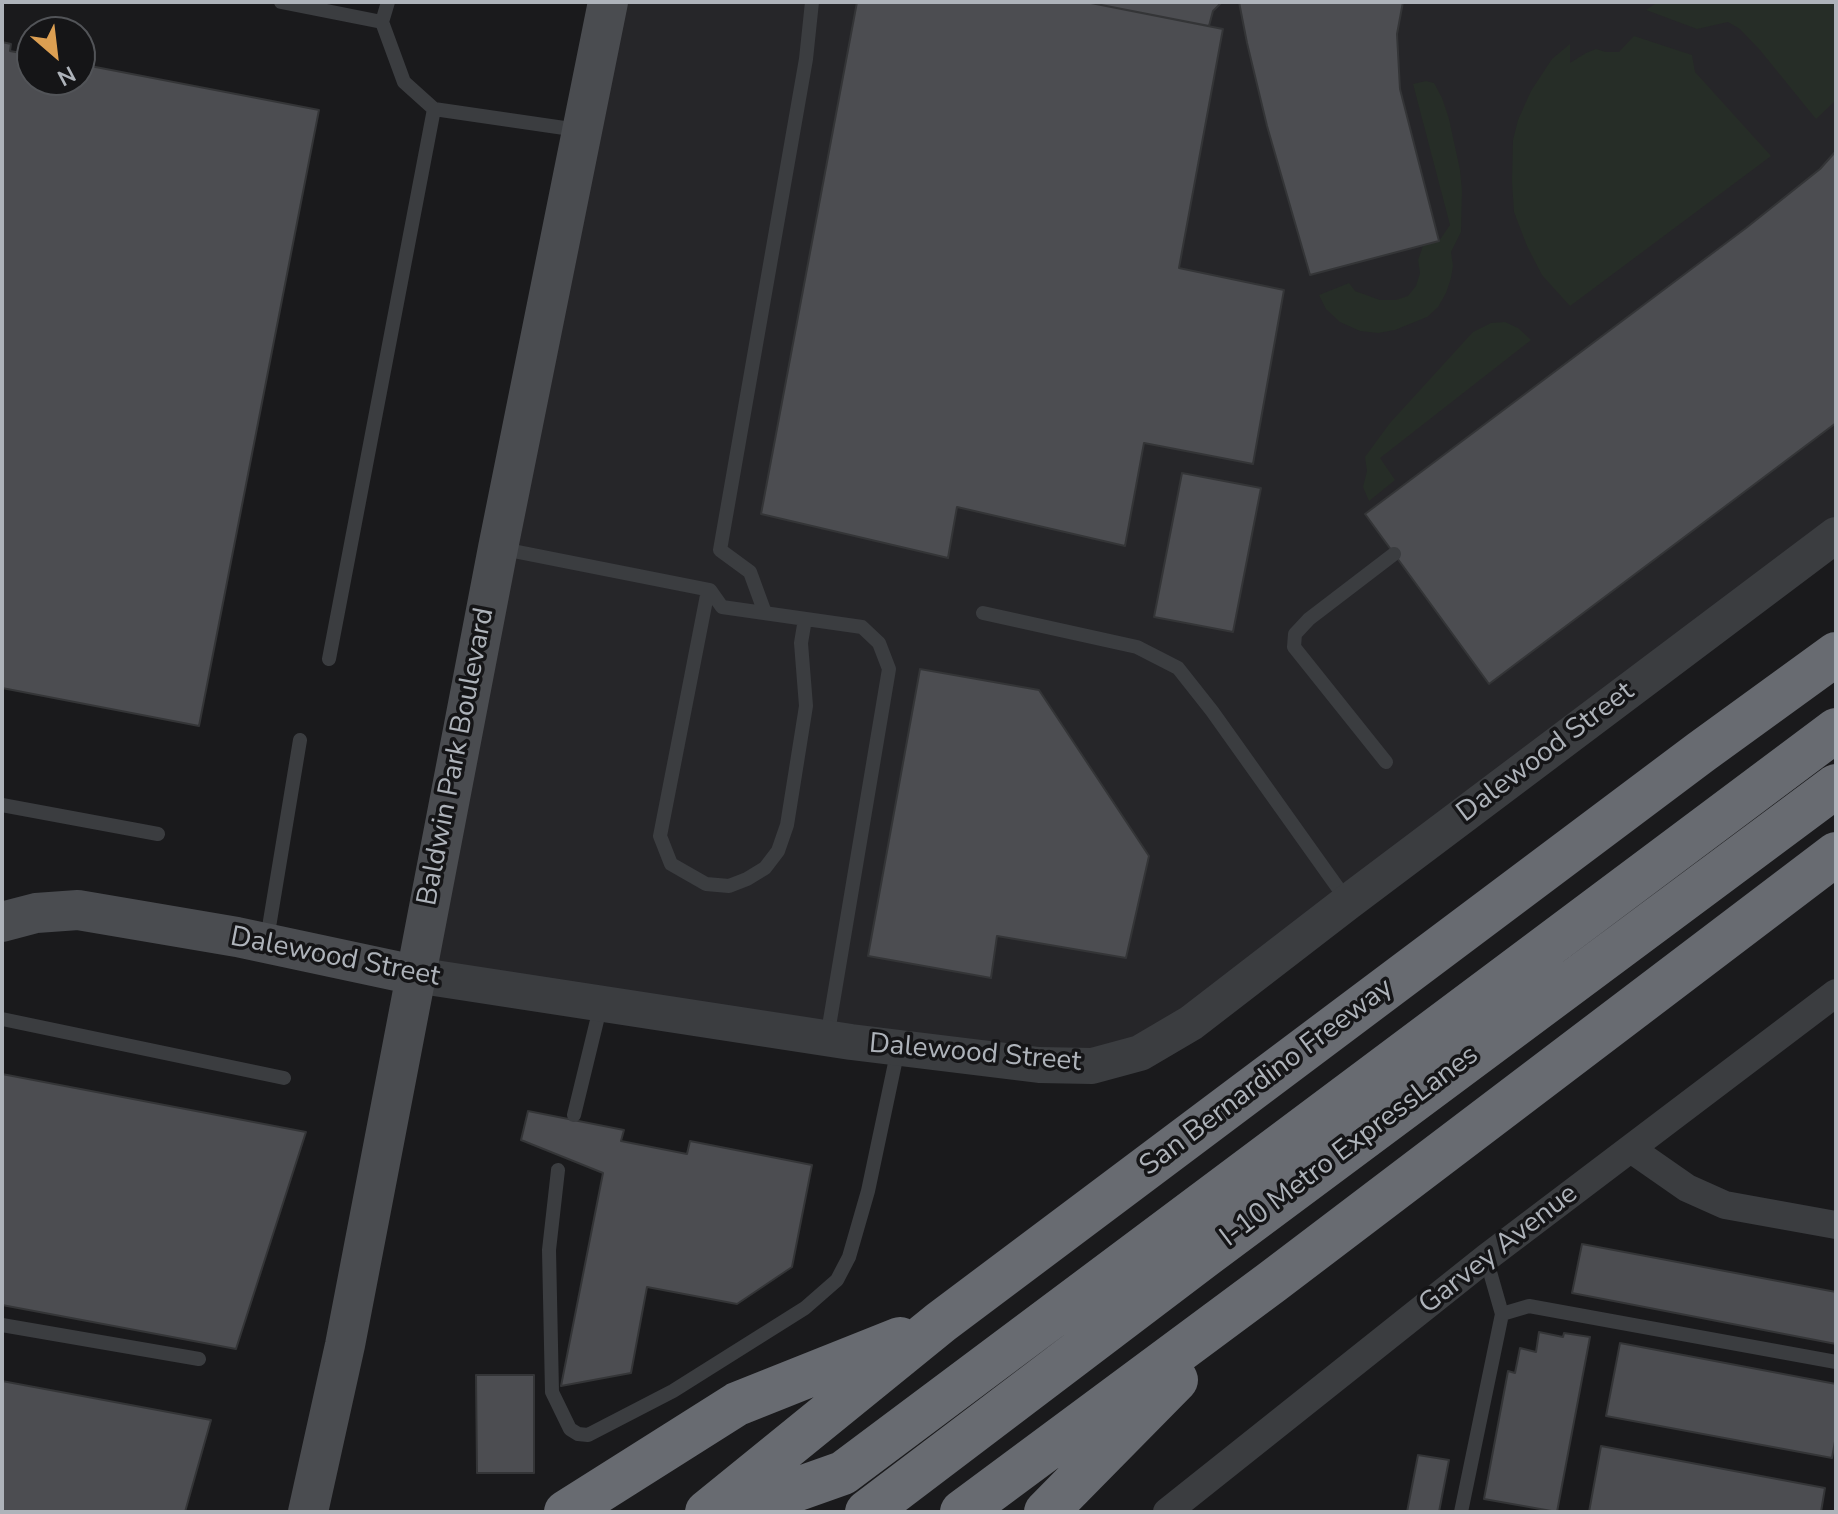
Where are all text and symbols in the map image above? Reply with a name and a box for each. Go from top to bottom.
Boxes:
north arrow [16,16,96,96]
text: N [52,58,81,93]
street label: Baldwin Park Boulevard [412,605,502,909]
street label: Dalewood Street [1451,676,1641,830]
street label: Dalewood Street [227,921,443,995]
street label: San Bernardino Freeway [1134,972,1400,1184]
street label: Dalewood Street [868,1028,1082,1080]
street label: I-10 Metro ExpressLanes [1214,1039,1486,1255]
street label: Garvey Avenue [1413,1178,1585,1322]

